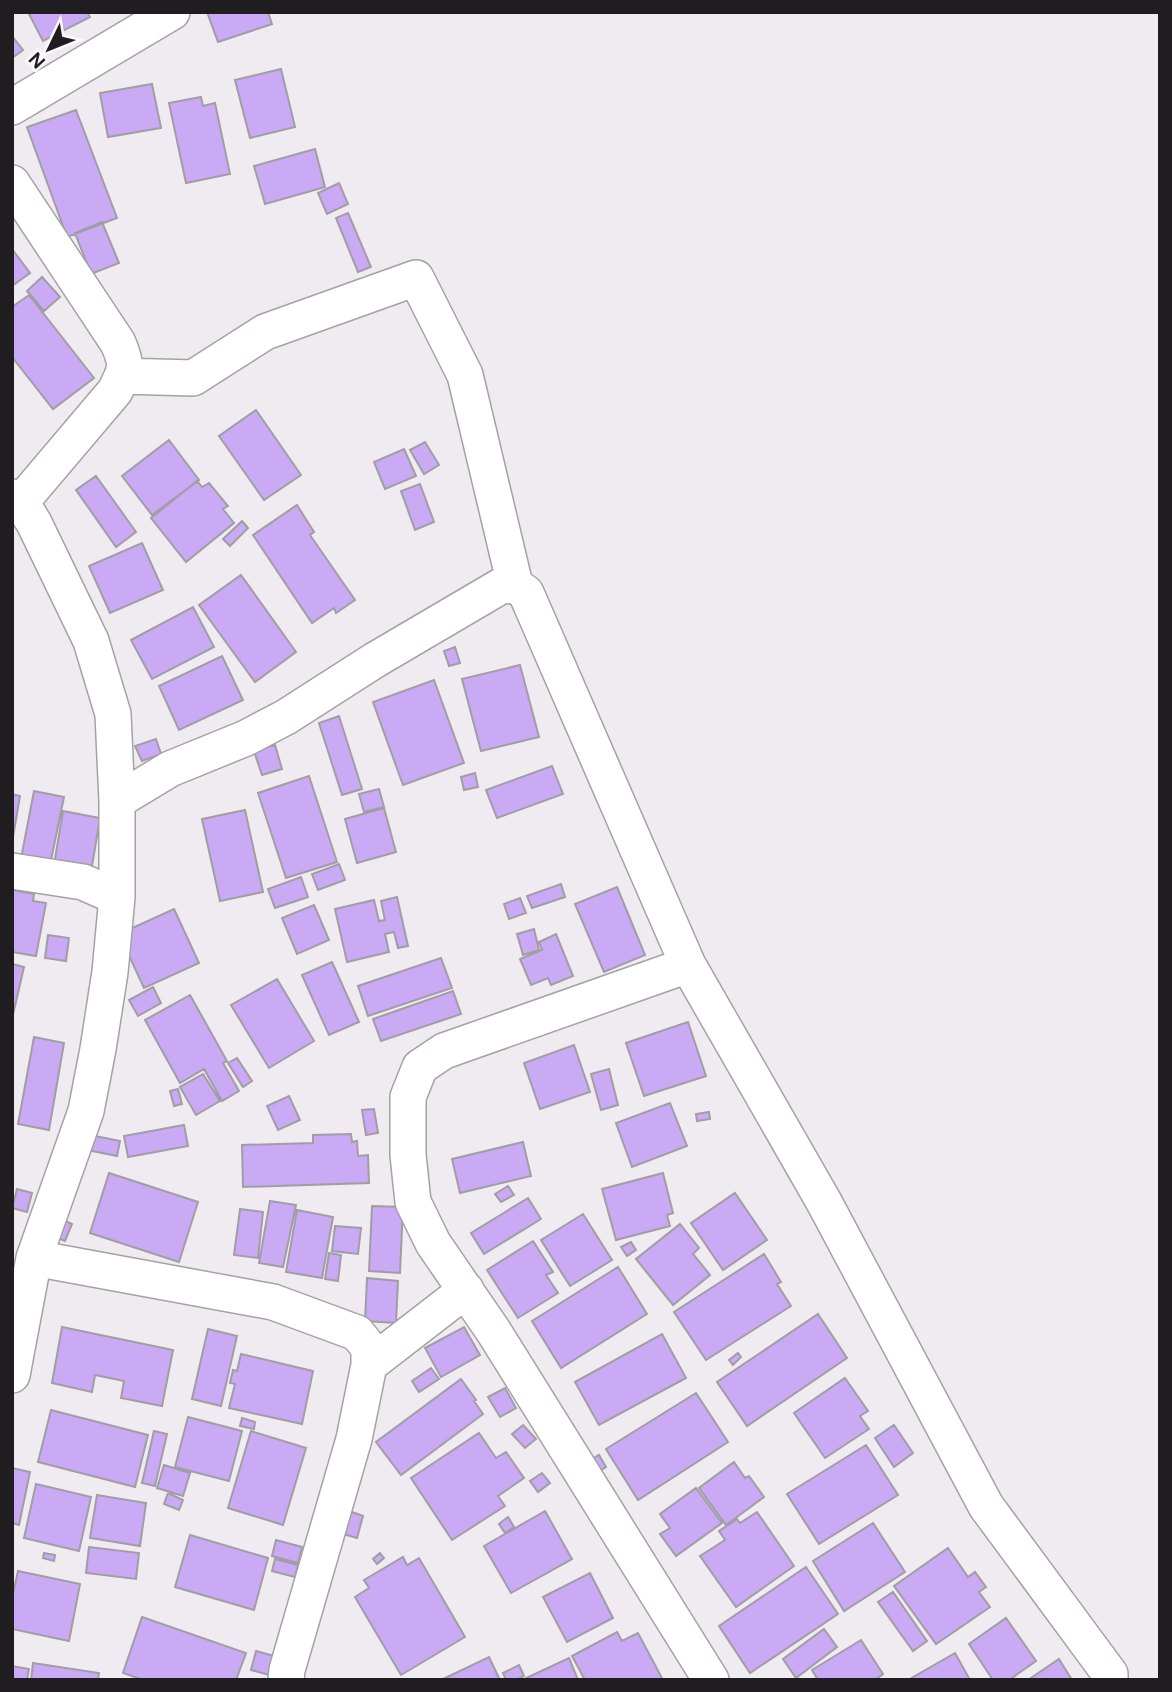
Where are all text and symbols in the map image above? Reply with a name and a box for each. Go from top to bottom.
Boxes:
north arrow [14,14,84,84]
text: N [23,47,51,74]

